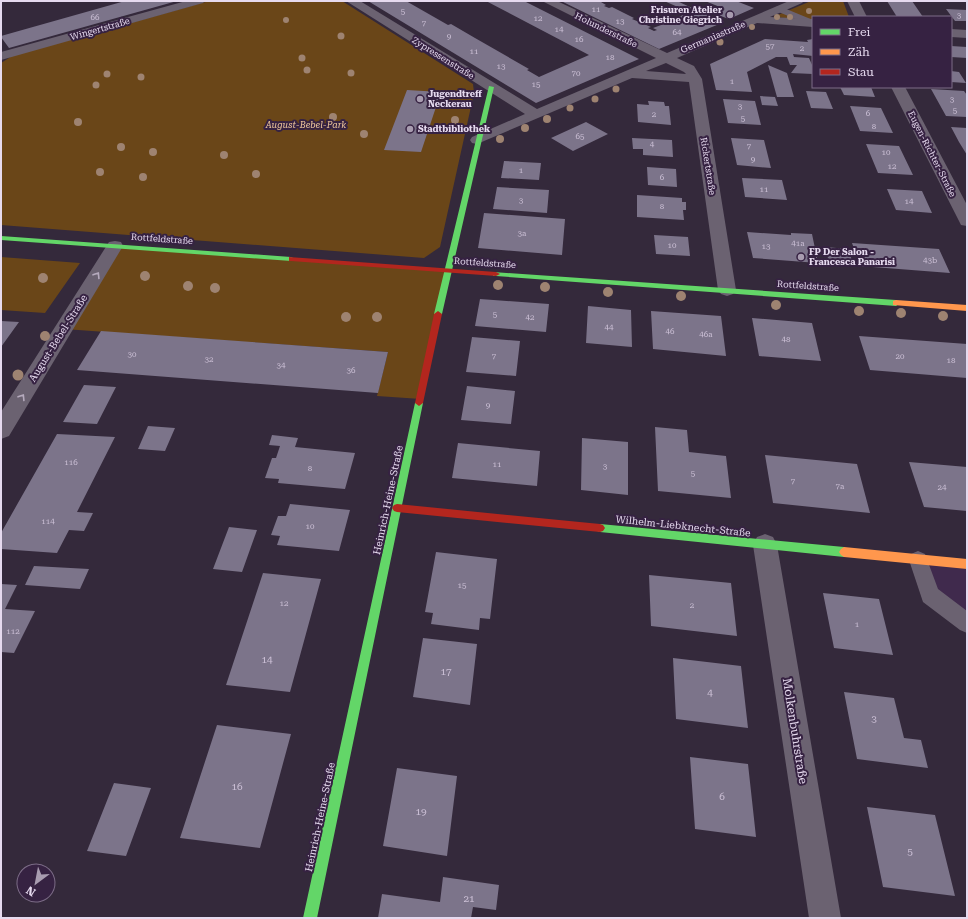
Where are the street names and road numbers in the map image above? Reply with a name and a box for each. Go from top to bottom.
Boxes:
street label: Holunderstraße [573,11,639,49]
street label: Wingertstraße [69,16,131,42]
street label: Germaniastraße [679,19,747,55]
street label: Zypressenstraße [410,35,476,81]
street label: Eugen-Richter-Straße [906,109,958,199]
street label: Rickertstraße [698,136,718,196]
street label: Rottfeldstraße [131,232,193,246]
street label: Rottfeldstraße [454,256,516,270]
street label: Rottfeldstraße [777,279,839,293]
street label: August-Bebel-Straße [27,292,90,384]
street label: Heinrich-Heine-Straße [371,444,405,556]
street label: Wilhelm-Liebknecht-Straße [615,513,752,539]
street label: Molkenbuhrstraße [780,677,810,785]
street label: Heinrich-Heine-Straße [303,761,337,873]

